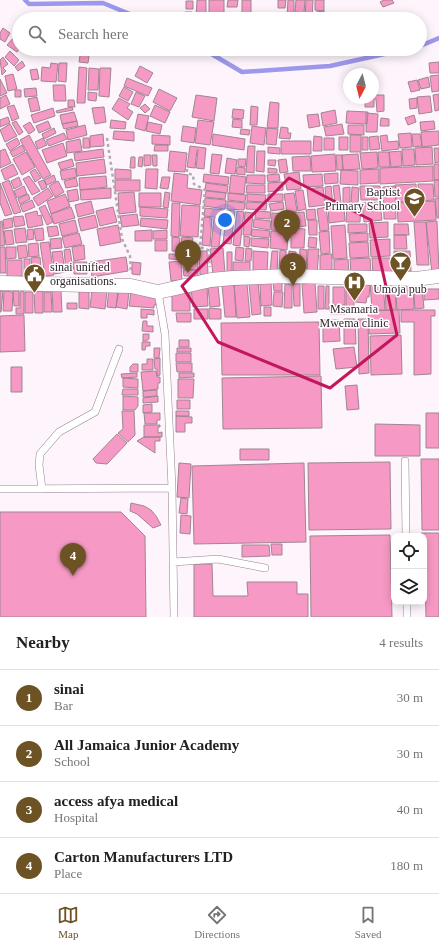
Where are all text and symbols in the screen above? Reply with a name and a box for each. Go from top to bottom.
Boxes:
search box [12,12,427,56]
icon: search [26,23,48,45]
text: Search here [58,26,128,42]
north arrow [343,68,379,104]
place label: Baptist Primary School [325,185,401,213]
school or university icon: Baptist Primary School [402,186,428,219]
your location [215,210,235,230]
pin: 2 [274,210,300,243]
pin: 1 [175,240,201,273]
bar icon: Umoja pub [387,249,413,282]
pin: 3 [280,253,306,286]
place label: sinai unified organisations. [50,260,117,288]
public building icon: sinai unified organisations. [21,261,47,294]
hospital icon: Msamaria Mwema clinic [341,269,367,302]
place label: Umoja pub [373,282,427,296]
place label: Msamaria Mwema clinic [320,302,388,330]
map controls [391,533,427,605]
button: locate [391,533,427,569]
pin: 4 [60,543,86,576]
button: layers [391,569,427,605]
text: Nearby [16,633,70,652]
text: 4 results [379,635,423,650]
text: sinai [54,681,84,697]
text: 1 [26,690,32,705]
text: 30 m [397,690,423,705]
text: Bar [54,698,73,713]
text: All Jamaica Junior Academy [54,737,239,753]
text: 2 [26,746,32,761]
text: 30 m [397,746,423,761]
text: School [54,754,90,769]
text: access afya medical [54,793,178,809]
text: 3 [26,802,32,817]
text: 40 m [397,802,423,817]
text: Hospital [54,810,98,825]
text: Carton Manufacturers LTD [54,849,233,865]
text: 4 [26,858,32,873]
text: 180 m [390,858,423,873]
text: Place [54,866,82,881]
tab: Map [57,904,79,940]
tab: Directions [194,904,240,940]
tab: Saved [355,904,382,940]

